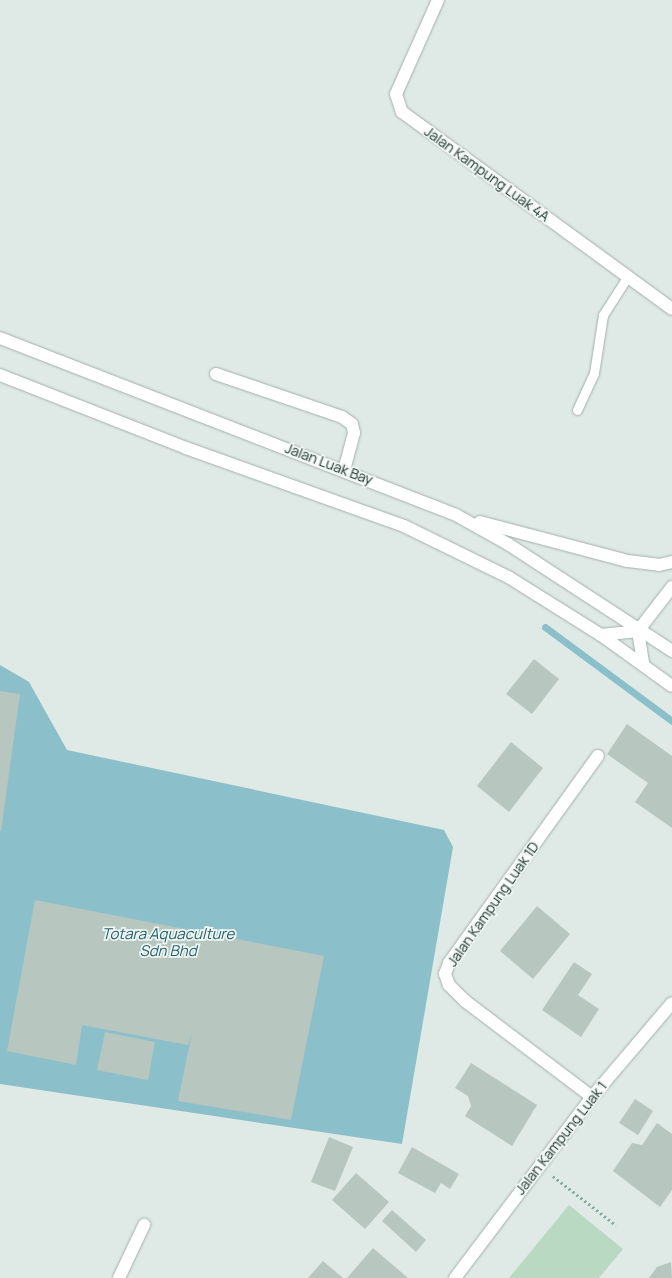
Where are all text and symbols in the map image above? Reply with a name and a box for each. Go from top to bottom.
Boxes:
street label: Jalan Kampung Luak 4A [421,123,553,225]
street label: Jalan Luak Bay [283,440,375,488]
street label: Jalan Kampung Luak 1D [444,838,542,970]
water label: Totara Aquaculture Sdn Bhd [102,924,234,959]
street label: Jalan Kampung Luak 1 [512,1078,610,1198]

